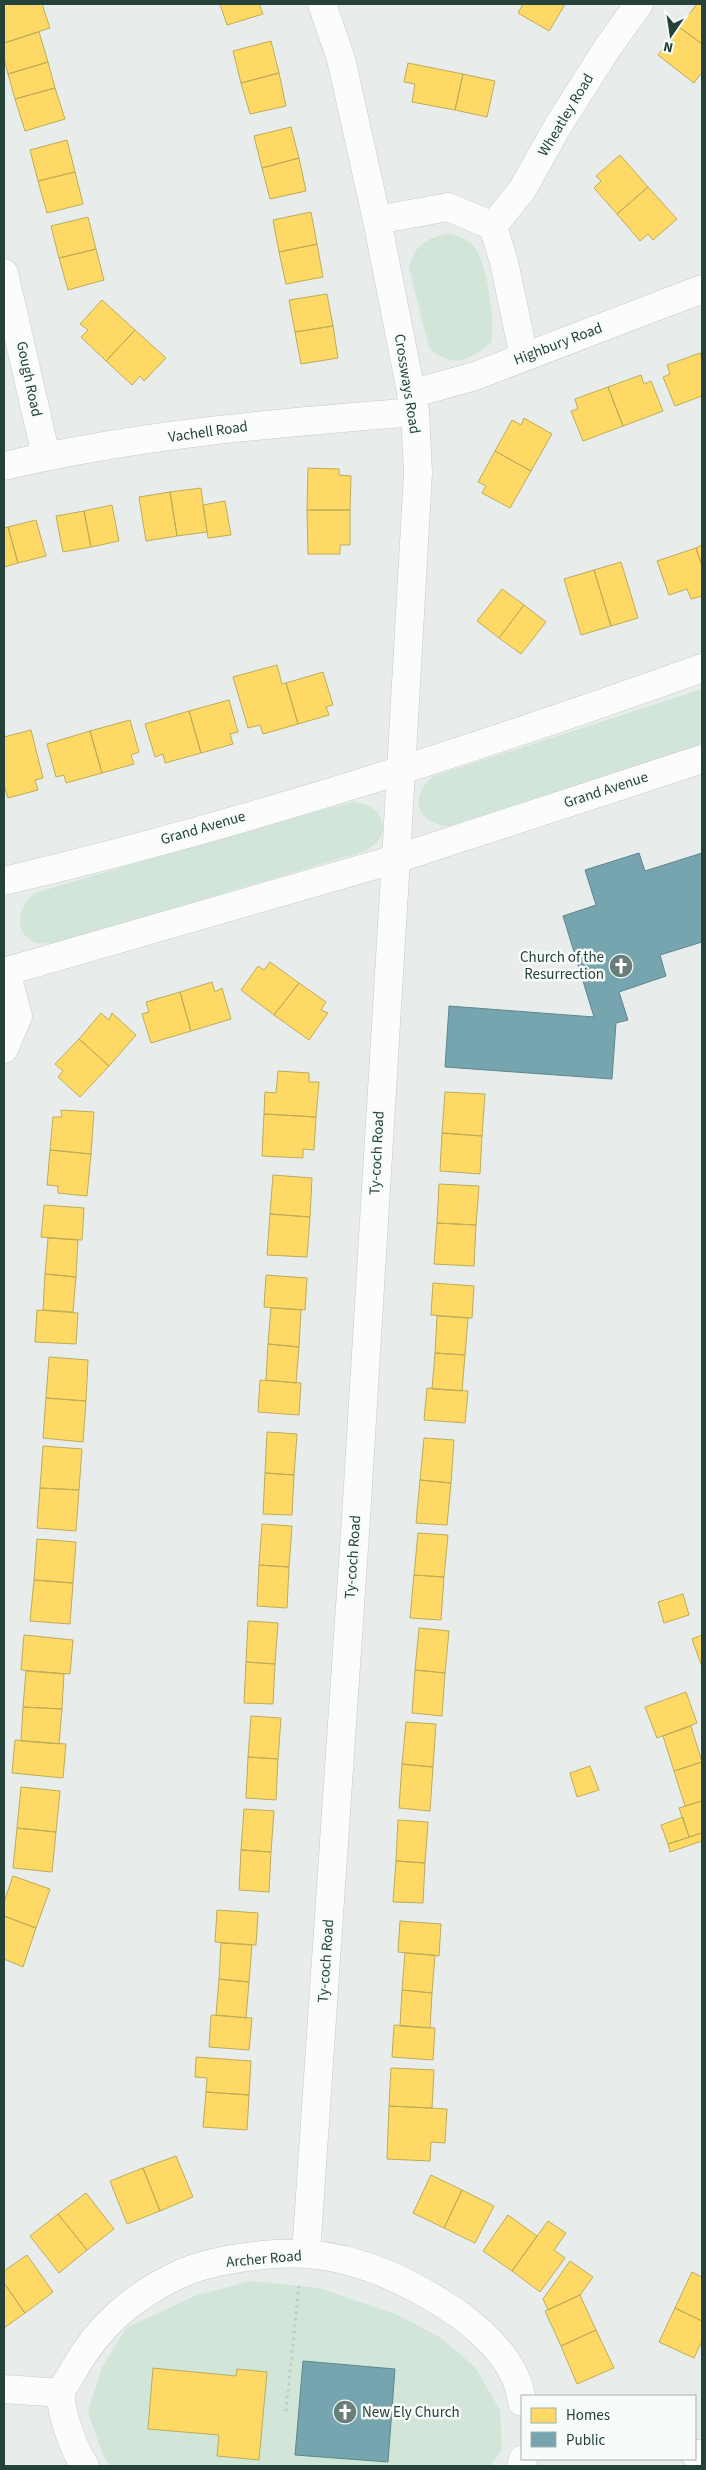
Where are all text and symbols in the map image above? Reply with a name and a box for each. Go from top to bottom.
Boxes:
north arrow [646,10,696,60]
text: N [662,36,675,57]
street label: Wheatley Road [533,70,599,160]
street label: Highbury Road [511,317,605,371]
street label: Crossways Road [389,332,425,436]
street label: Gough Road [11,339,47,419]
street label: Vachell Road [167,416,249,448]
street label: Grand Avenue [561,767,651,813]
street label: Grand Avenue [158,806,248,850]
place label: Church of the Resurrection [520,947,604,985]
church icon: Church of the Resurrection [608,953,634,979]
street label: Ty-coch Road [364,1110,390,1196]
street label: Ty-coch Road [340,1514,366,1600]
street label: Ty-coch Road [313,1918,339,2004]
street label: Archer Road [225,2245,303,2273]
legend [521,2395,696,2460]
church icon: New Ely Church [332,2399,358,2425]
place label: New Ely Church [362,2402,460,2423]
text: Homes [566,2405,610,2426]
text: Public [566,2430,605,2451]

